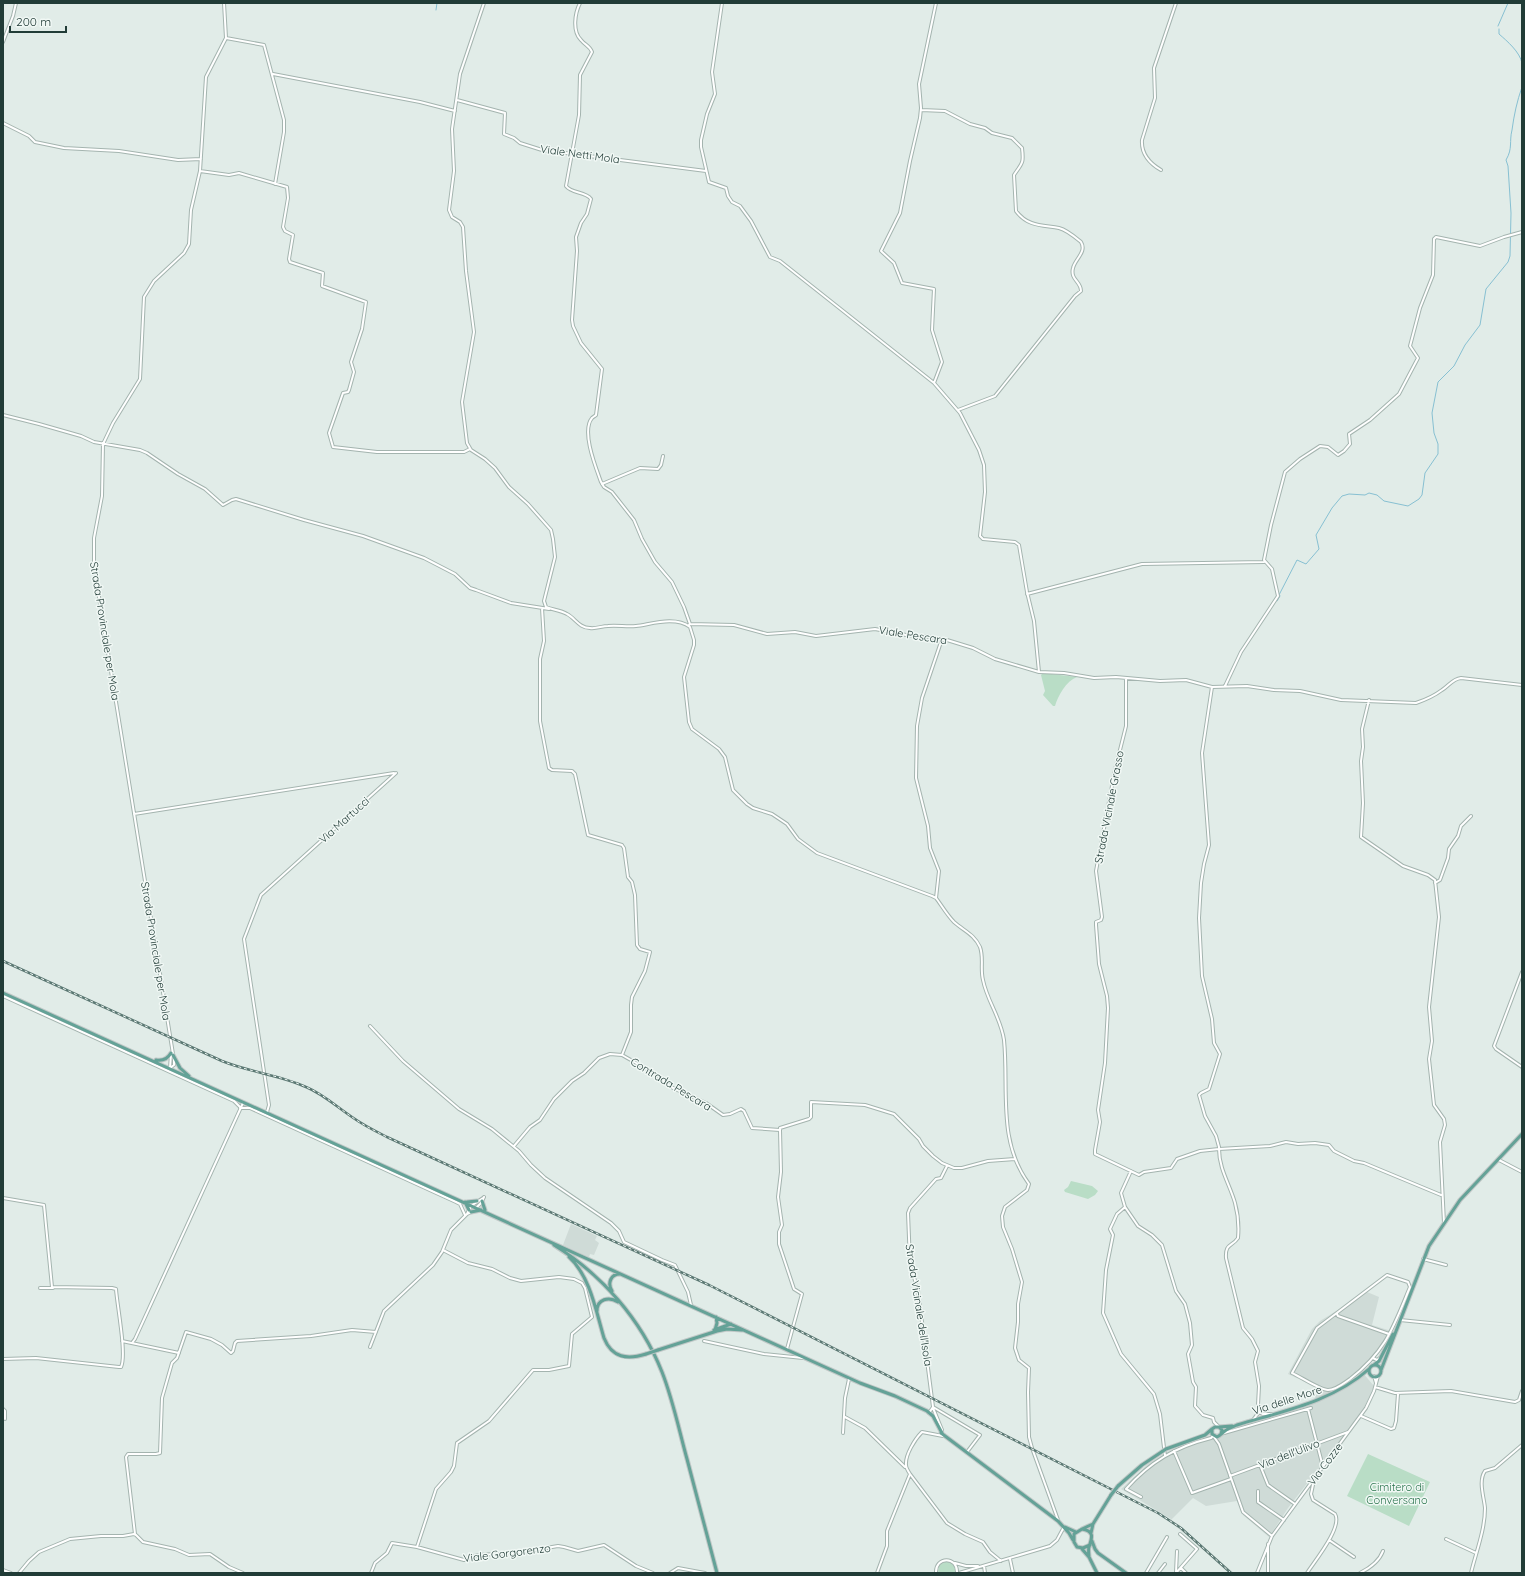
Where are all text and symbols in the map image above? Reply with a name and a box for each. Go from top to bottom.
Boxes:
scale bar [10,8,66,34]
text: 200 m [16,14,51,29]
street label: Viale Netti Mola [539,142,621,166]
street label: Strada Provinciale per Mola [87,561,123,701]
street label: Viale Pescara [878,623,948,647]
street label: Strada Vicinale Grasso [1091,749,1127,865]
street label: Via Martucci [316,794,372,846]
street label: Strada Provinciale per Mola [138,881,174,1021]
street label: Contrada Pescara [628,1054,714,1114]
street label: Strada Vicinale dell'Isola [902,1243,936,1367]
street label: Via delle More [1250,1382,1324,1418]
street label: Via dell'Ulivo [1256,1436,1322,1472]
street label: Via Cozze [1304,1440,1346,1488]
park label: Cimitero di Conversano [1366,1480,1428,1507]
street label: Viale Gorgorenzo [462,1541,552,1565]

